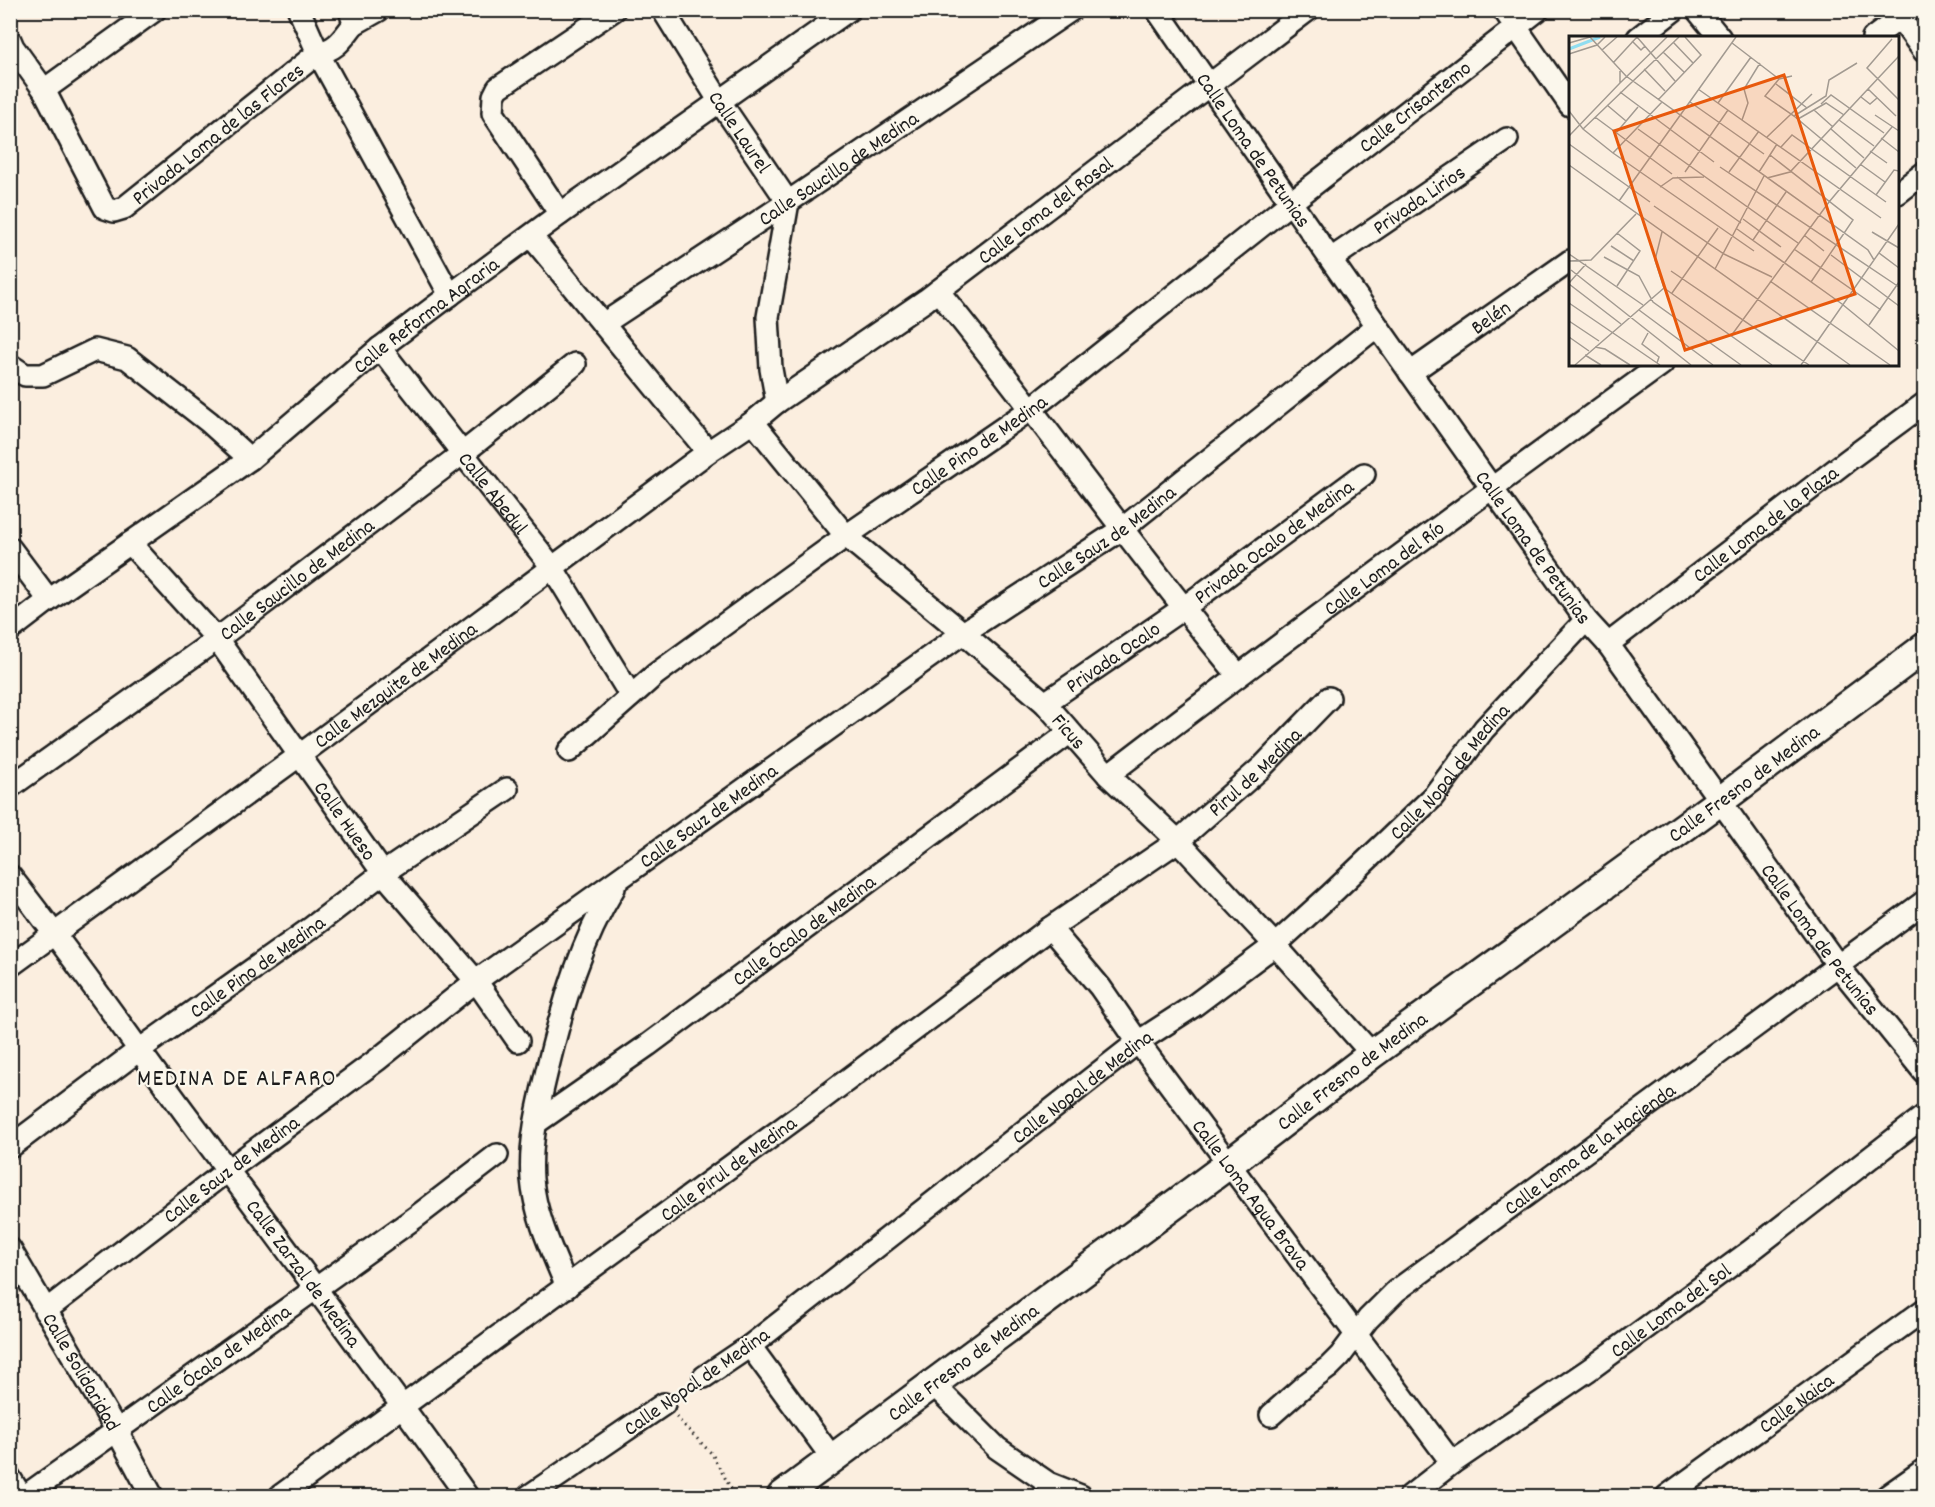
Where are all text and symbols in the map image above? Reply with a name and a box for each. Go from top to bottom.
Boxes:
inset map [1569,36,1899,366]
street label: Calle Crisantemo [1354,55,1479,162]
street label: Privada Loma de las Flores [127,57,312,214]
street label: Calle Loma de Petunias [1187,68,1316,235]
street label: Calle Laurel [699,86,776,181]
street label: Calle Saucillo de Medina [753,105,927,235]
street label: Calle Loma del Rosal [972,151,1121,274]
street label: Privada Lirios [1368,159,1473,244]
street label: Calle Reforma Agraria [348,251,508,383]
street label: Belén [1466,295,1518,344]
street label: Calle Pino de Medina [906,388,1056,505]
street label: Calle Abedul [449,447,533,542]
street label: Calle Loma de la Plaza [1688,459,1847,592]
street label: Calle Loma de Petunias [1466,465,1597,632]
street label: Privada Ocalo de Medina [1189,473,1362,613]
street label: Calle Sauz de Medina [1032,479,1185,599]
street label: Calle Saucillo de Medina [214,512,383,650]
street label: Calle Loma del Río [1319,515,1452,625]
street label: Calle Mezquite de Medina [309,615,486,758]
street label: Privada Ocalo [1061,616,1168,702]
street label: Calle Nopal de Medina [1384,697,1519,849]
street label: Ficus [1043,708,1091,758]
street label: Calle Fresno de Medina [1663,718,1828,852]
street label: Pirul de Medina [1203,721,1311,825]
street label: Calle Sauz de Medina [634,757,786,878]
street label: Calle Hueso [305,776,382,868]
street label: Calle Loma de Petunias [1752,858,1885,1024]
street label: Calle Ócalo de Medina [727,868,884,995]
street label: Calle Pino de Medina [185,909,334,1027]
street label: Calle Fresno de Medina [1272,1005,1436,1140]
street label: Calle Nopal de Medina [1007,1023,1161,1153]
district label: MEDINA DE ALFARO [137,1063,337,1097]
street label: Calle Loma de la Hacienda [1499,1077,1684,1224]
street label: Calle Sauz de Medina [158,1109,308,1232]
street label: Calle Pirul de Medina [655,1110,805,1231]
street label: Calle Loma Agua Brava [1183,1114,1316,1279]
street label: Calle Zarzal de Medina [237,1194,367,1356]
street label: Calle Loma del Sol [1605,1258,1739,1367]
street label: Calle Fresno de Medina [882,1297,1047,1431]
street label: Calle Ócalo de Medina [141,1298,299,1423]
street label: Calle Solidaridad [33,1308,126,1438]
street label: Calle Nopal de Medina [619,1321,778,1445]
street label: Calle Naica [1754,1367,1842,1443]

